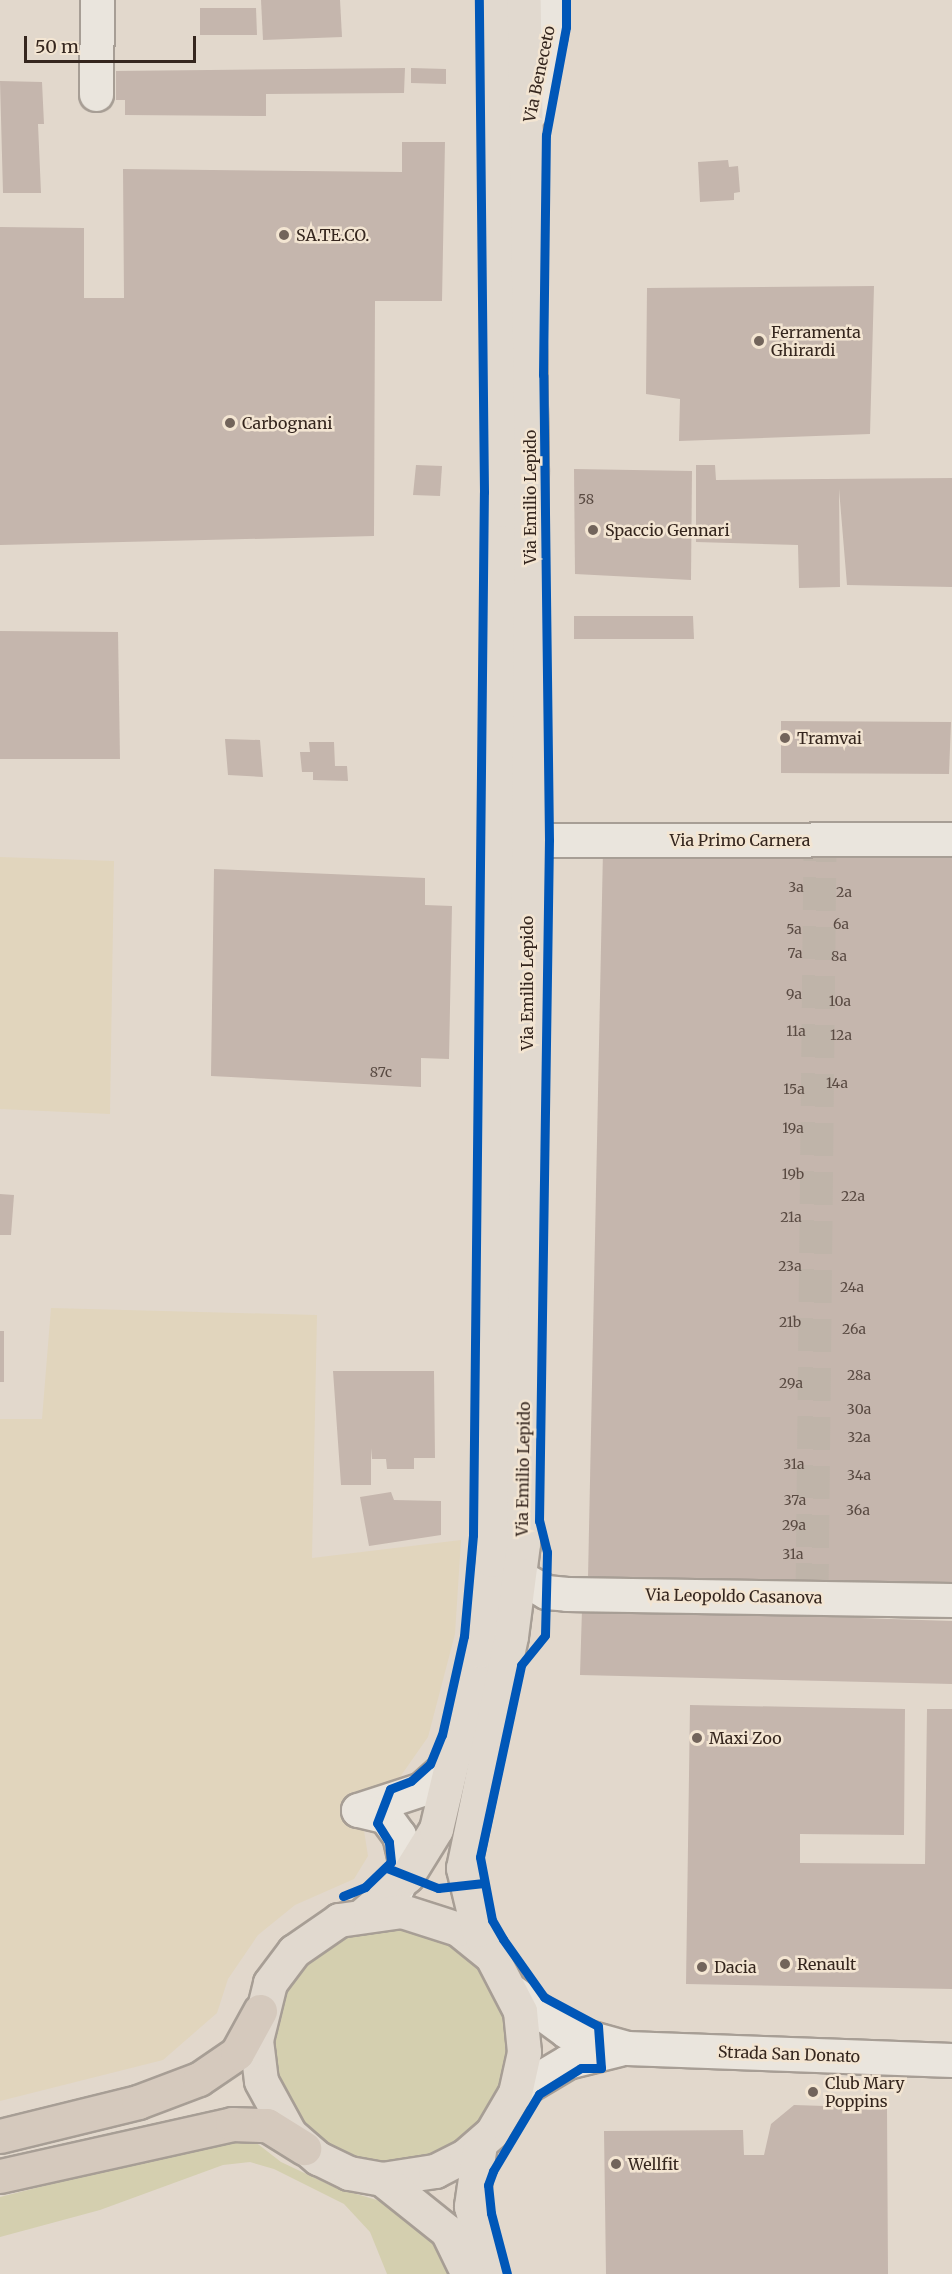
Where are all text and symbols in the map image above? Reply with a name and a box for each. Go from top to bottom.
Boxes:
scale bar [27,24,200,62]
street label: Via Beneceto [519,24,559,124]
text: 50 m [35,35,79,58]
place label: SA.TE.CO. [296,225,369,245]
marker: SA.TE.CO. [277,228,291,242]
place label: Ferramenta Ghirardi [771,322,861,360]
marker: Ferramenta Ghirardi [752,334,766,348]
place label: Carbognani [242,413,332,433]
marker: Carbognani [223,416,237,430]
street label: Via Emilio Lepido [520,430,540,564]
house number: 58 [578,491,594,507]
place label: Spaccio Gennari [605,520,730,540]
marker: Spaccio Gennari [586,523,600,537]
place label: Tramvai [797,728,862,748]
marker: Tramvai [778,731,792,745]
street label: Via Primo Carnera [670,830,810,850]
house number: 3a [788,879,804,895]
house number: 2a [836,884,852,900]
street label: Via Emilio Lepido [517,916,537,1050]
house number: 6a [833,916,849,932]
house number: 5a [786,921,802,937]
house number: 7a [788,945,802,961]
house number: 8a [831,948,847,964]
house number: 9a [786,986,802,1002]
house number: 10a [829,993,851,1009]
house number: 11a [786,1023,806,1039]
house number: 12a [830,1027,852,1043]
house number: 87c [370,1064,392,1080]
house number: 14a [826,1075,848,1091]
house number: 15a [783,1081,805,1097]
house number: 19a [782,1120,804,1136]
house number: 19b [782,1166,804,1182]
house number: 22a [841,1188,865,1204]
house number: 21a [780,1209,802,1225]
house number: 23a [778,1258,802,1274]
house number: 24a [840,1279,864,1295]
house number: 21b [779,1314,801,1330]
house number: 26a [842,1321,866,1337]
house number: 28a [847,1367,871,1383]
house number: 29a [779,1375,803,1391]
street label: Via Emilio Lepido [512,1401,534,1537]
house number: 30a [847,1401,871,1417]
house number: 32a [847,1429,871,1445]
house number: 31a [783,1456,805,1472]
house number: 34a [847,1467,871,1483]
house number: 37a [784,1492,806,1508]
house number: 36a [846,1502,870,1518]
house number: 29a [782,1517,806,1533]
house number: 31a [782,1546,804,1562]
street label: Via Leopoldo Casanova [645,1585,823,1607]
place label: Maxi Zoo [709,1728,782,1748]
marker: Maxi Zoo [690,1731,704,1745]
place label: Renault [797,1954,856,1974]
place label: Dacia [714,1957,756,1977]
marker: Renault [778,1957,792,1971]
marker: Dacia [695,1960,709,1974]
street label: Strada San Donato [718,2042,860,2066]
place label: Club Mary Poppins [825,2073,905,2111]
marker: Club Mary Poppins [806,2085,820,2099]
place label: Wellfit [628,2154,679,2174]
marker: Wellfit [609,2157,623,2171]

